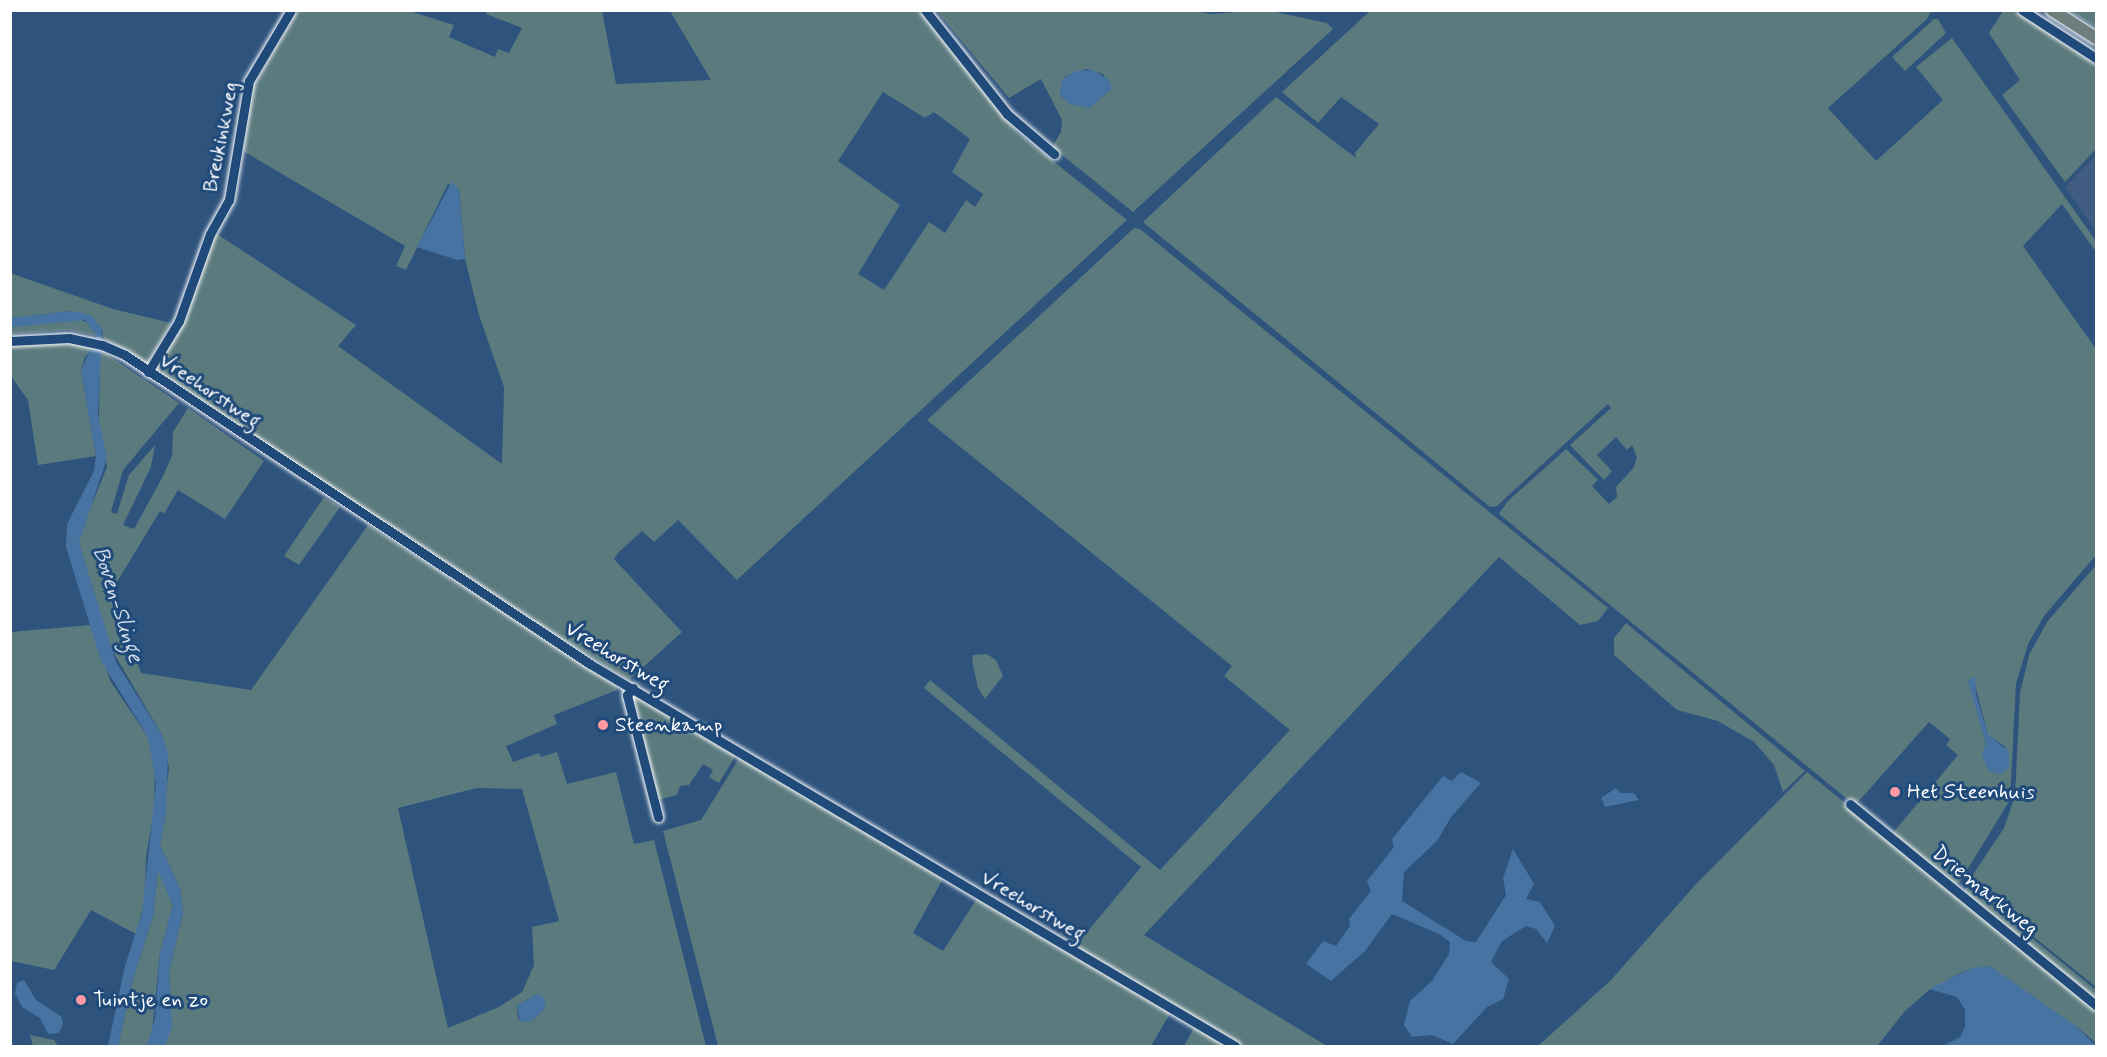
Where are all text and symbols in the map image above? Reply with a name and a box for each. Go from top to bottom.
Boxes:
street label: Breukinkweg [198,80,244,194]
street label: Vreehorstweg [154,348,266,434]
water label: Boven-Slinge [86,544,148,666]
street label: Vreehorstweg [560,616,674,698]
place label: Steenkamp [615,712,722,738]
marker: Steenkamp [596,718,610,732]
place label: Het Steenhuis [1907,779,2036,805]
marker: Het Steenhuis [1888,785,1902,799]
street label: Driemarkweg [1927,840,2043,942]
street label: Vreehorstweg [976,865,1090,947]
place label: Tuintje en zo [93,987,207,1013]
marker: Tuintje en zo [74,993,88,1007]

